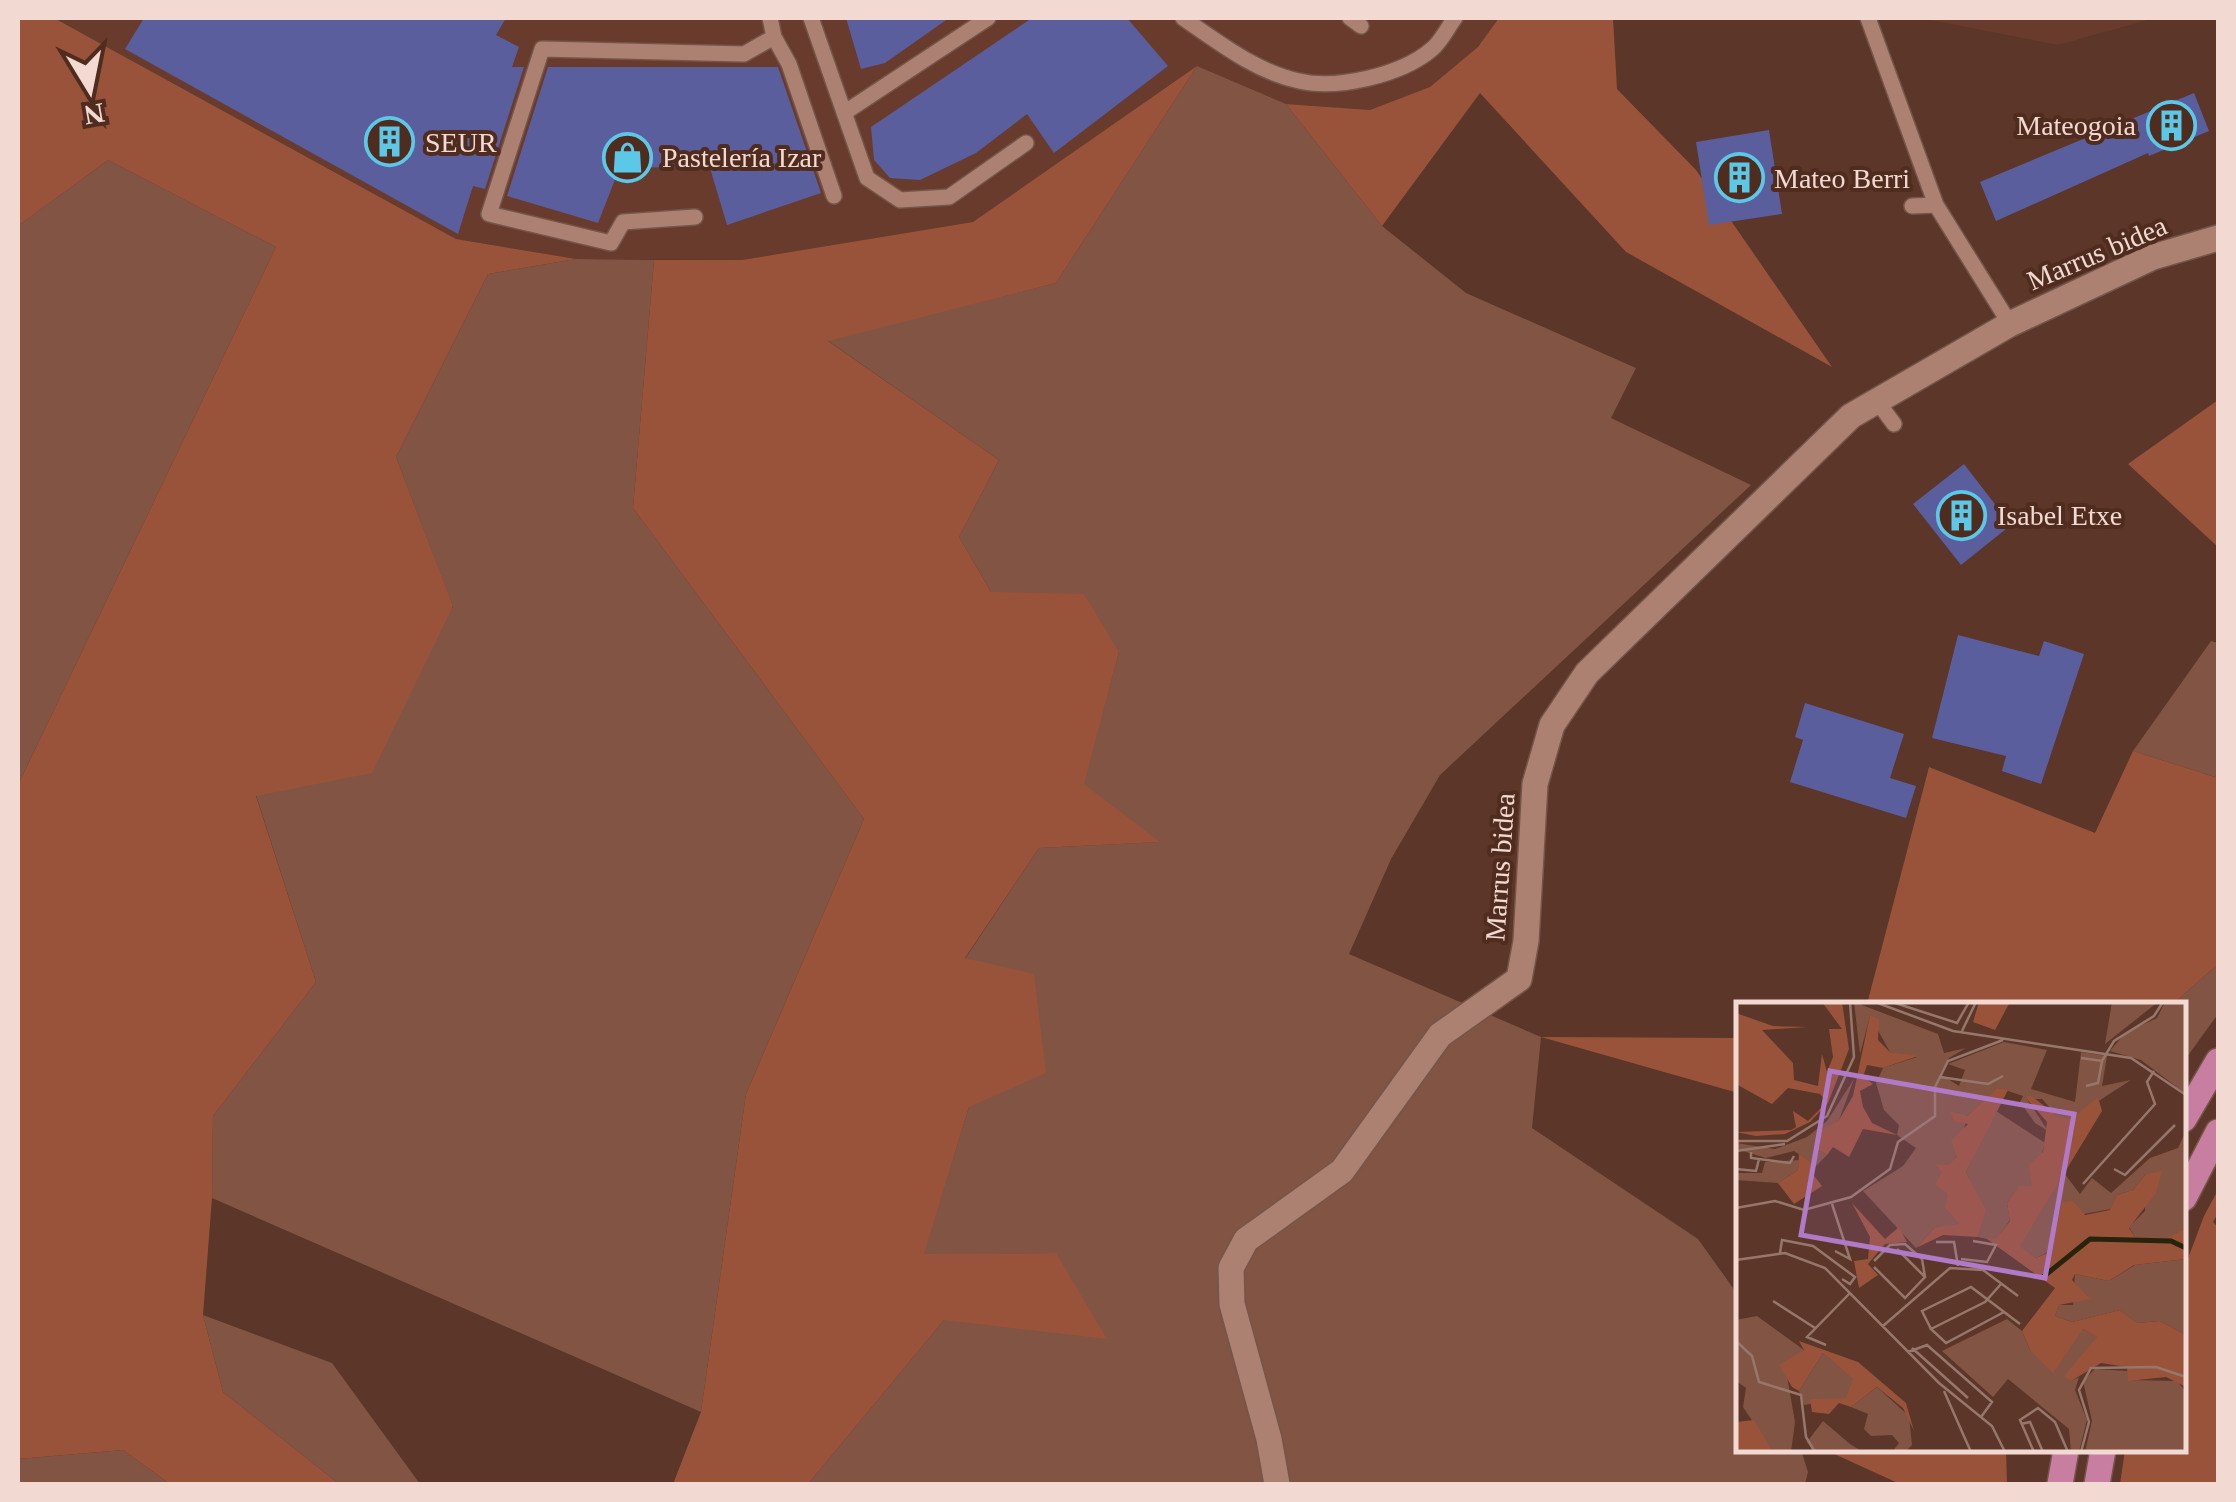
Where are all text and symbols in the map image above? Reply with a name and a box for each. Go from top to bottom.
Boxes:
north arrow [40,40,140,140]
text: N [82,97,107,131]
building icon: Mateogoia [2145,99,2197,151]
place label: Mateogoia [2016,110,2137,141]
building icon: SEUR [364,116,416,168]
place label: SEUR [425,127,497,158]
shop icon: Pastelería Izar [601,131,653,183]
place label: Pastelería Izar [662,142,822,173]
building icon: Mateo Berri [1713,152,1765,204]
place label: Mateo Berri [1774,163,1910,194]
street label: Marrus bidea [2023,209,2172,296]
building icon: Isabel Etxe [1936,489,1988,541]
place label: Isabel Etxe [1997,500,2122,531]
street label: Marrus bidea [1479,791,1521,942]
inset map [1736,1002,2186,1452]

